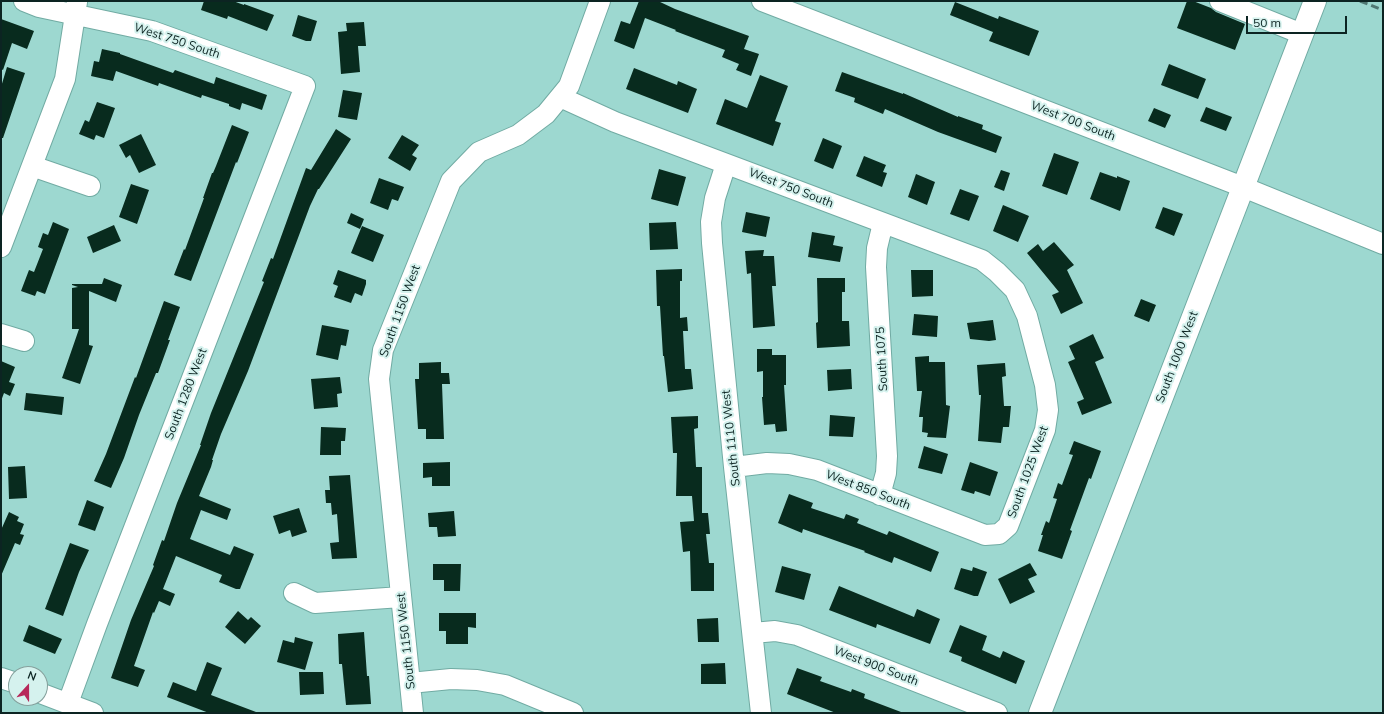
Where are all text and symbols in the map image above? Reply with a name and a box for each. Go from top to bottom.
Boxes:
scale bar [1248,8,1349,34]
text: 50 m [1253,15,1281,30]
street label: West 750 South [132,20,222,62]
street label: West 700 South [1029,98,1117,144]
street label: West 750 South [747,165,835,211]
street label: South 1150 West [377,263,423,359]
street label: South 1000 West [1153,309,1201,405]
street label: South 1075 [873,326,891,392]
street label: South 1280 West [162,346,210,442]
street label: South 1110 West [719,389,743,487]
street label: South 1025 West [1005,424,1051,520]
street label: West 850 South [824,467,912,513]
street label: South 1150 West [394,592,418,690]
street label: West 900 South [832,643,920,689]
north arrow [8,666,48,706]
text: N [26,668,38,684]

